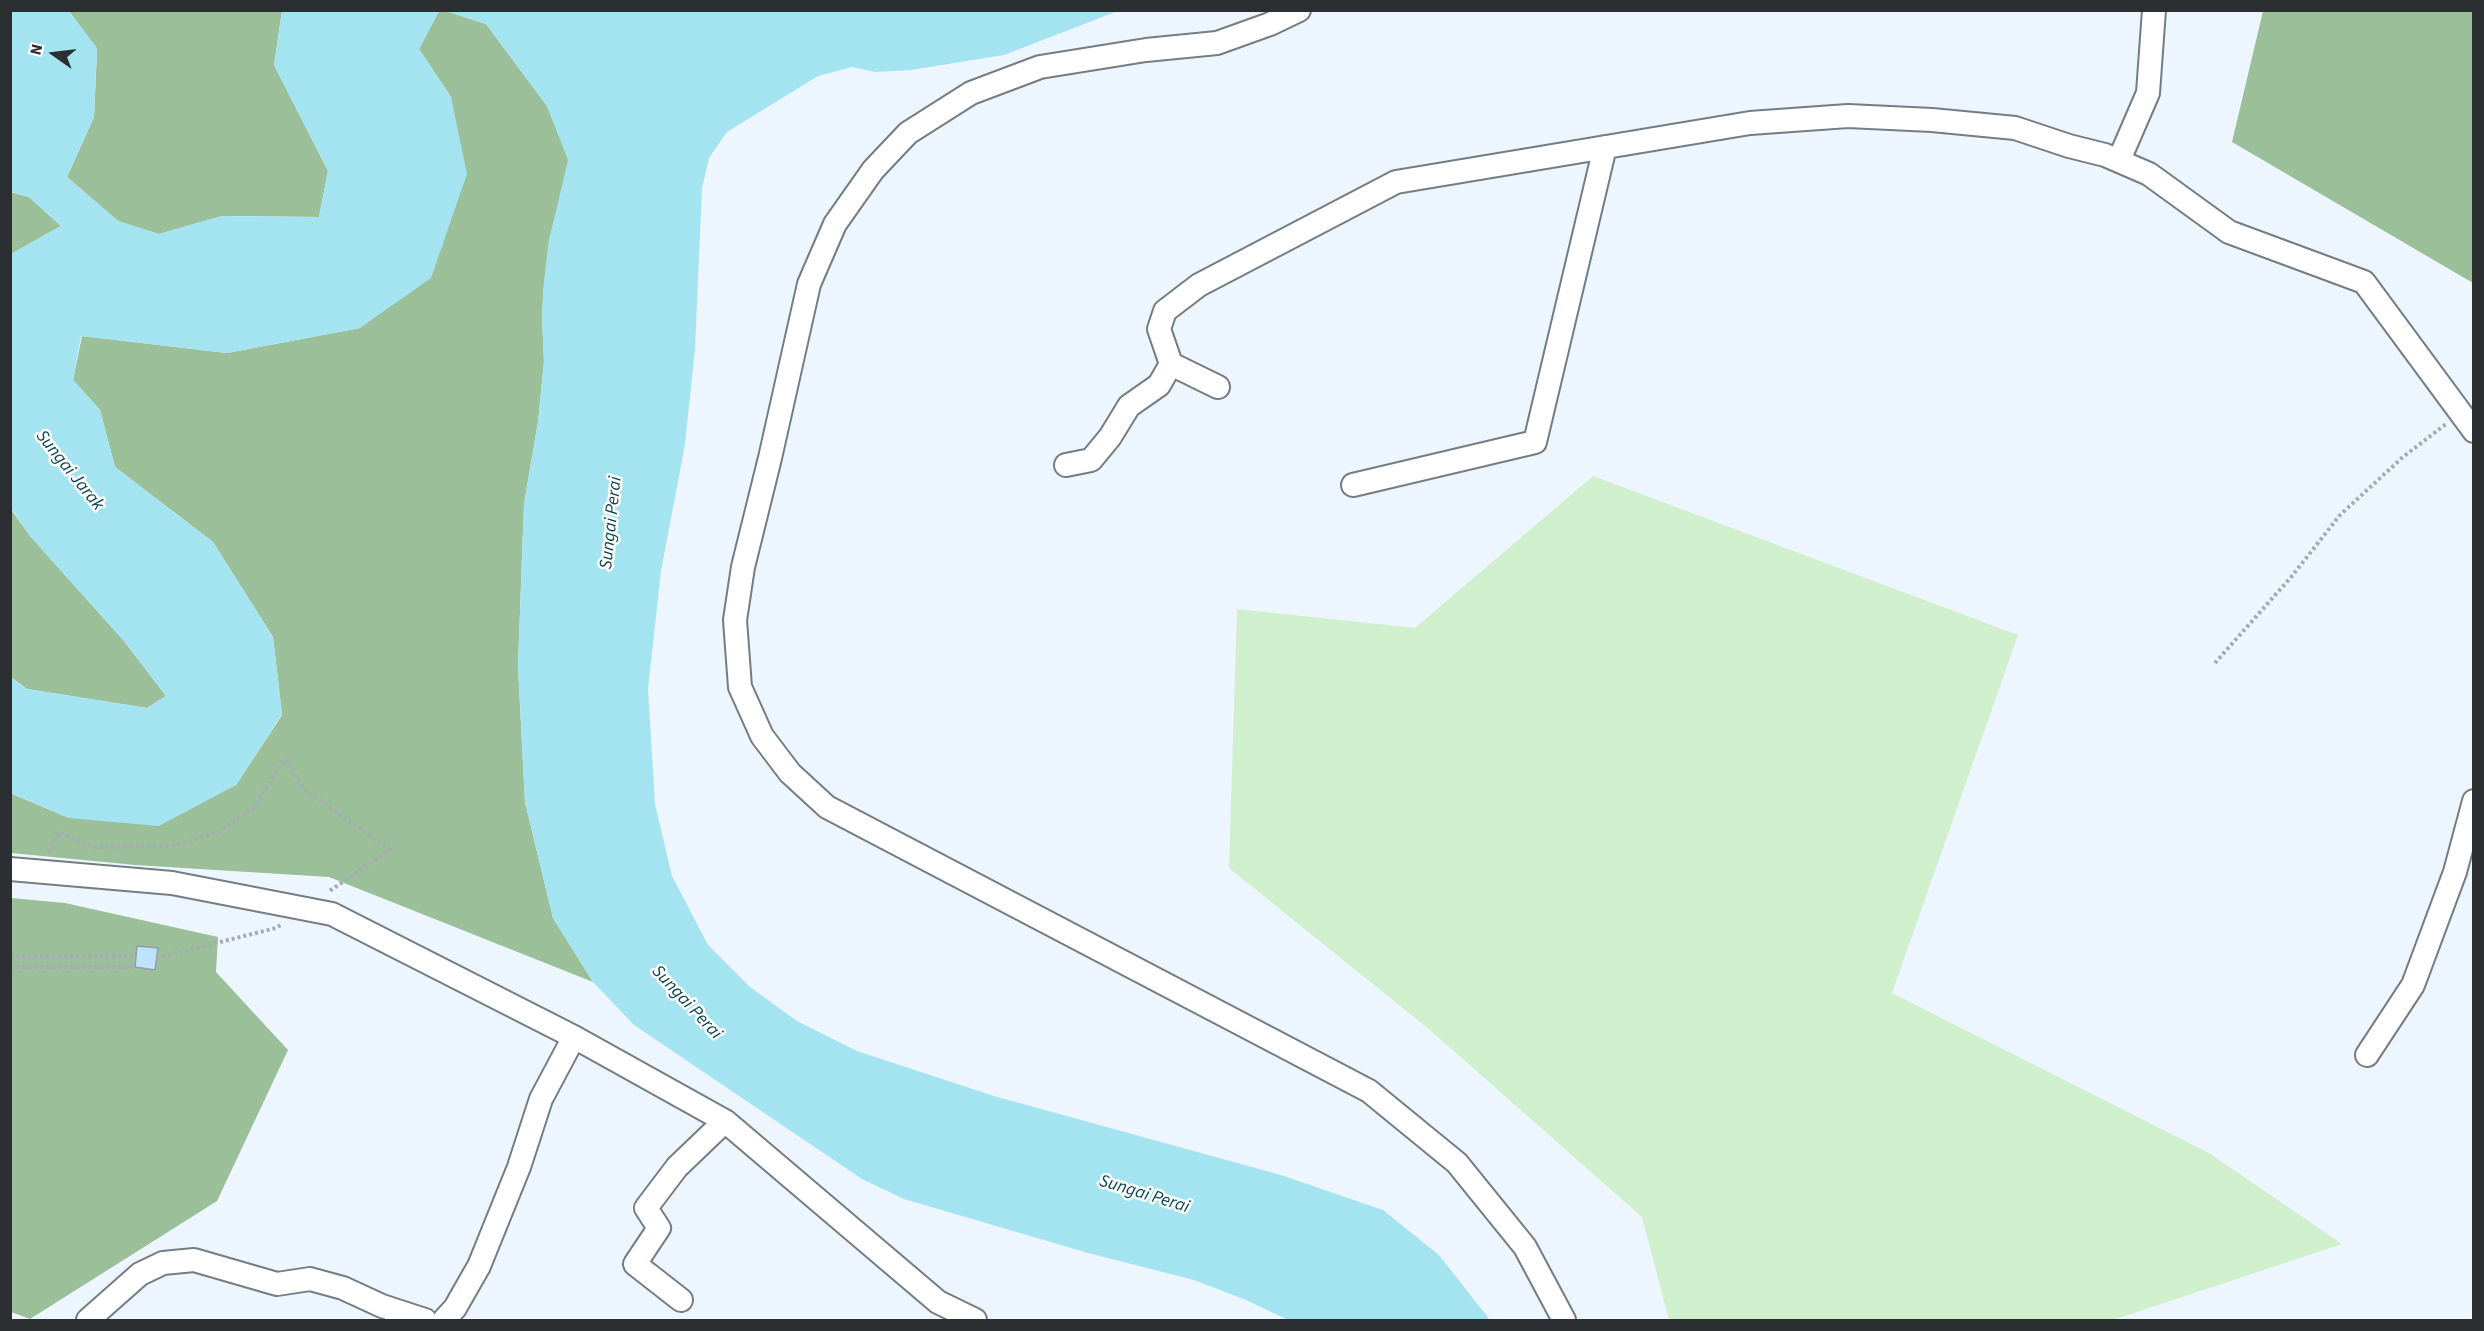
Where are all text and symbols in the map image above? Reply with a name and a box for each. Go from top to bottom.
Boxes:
north arrow [24,24,84,84]
text: N [25,42,48,57]
water label: Sungai Jarak [30,426,108,516]
water label: Sungai Perai [596,476,628,570]
water label: Sungai Perai [646,962,726,1044]
water label: Sungai Perai [1096,1171,1192,1219]

